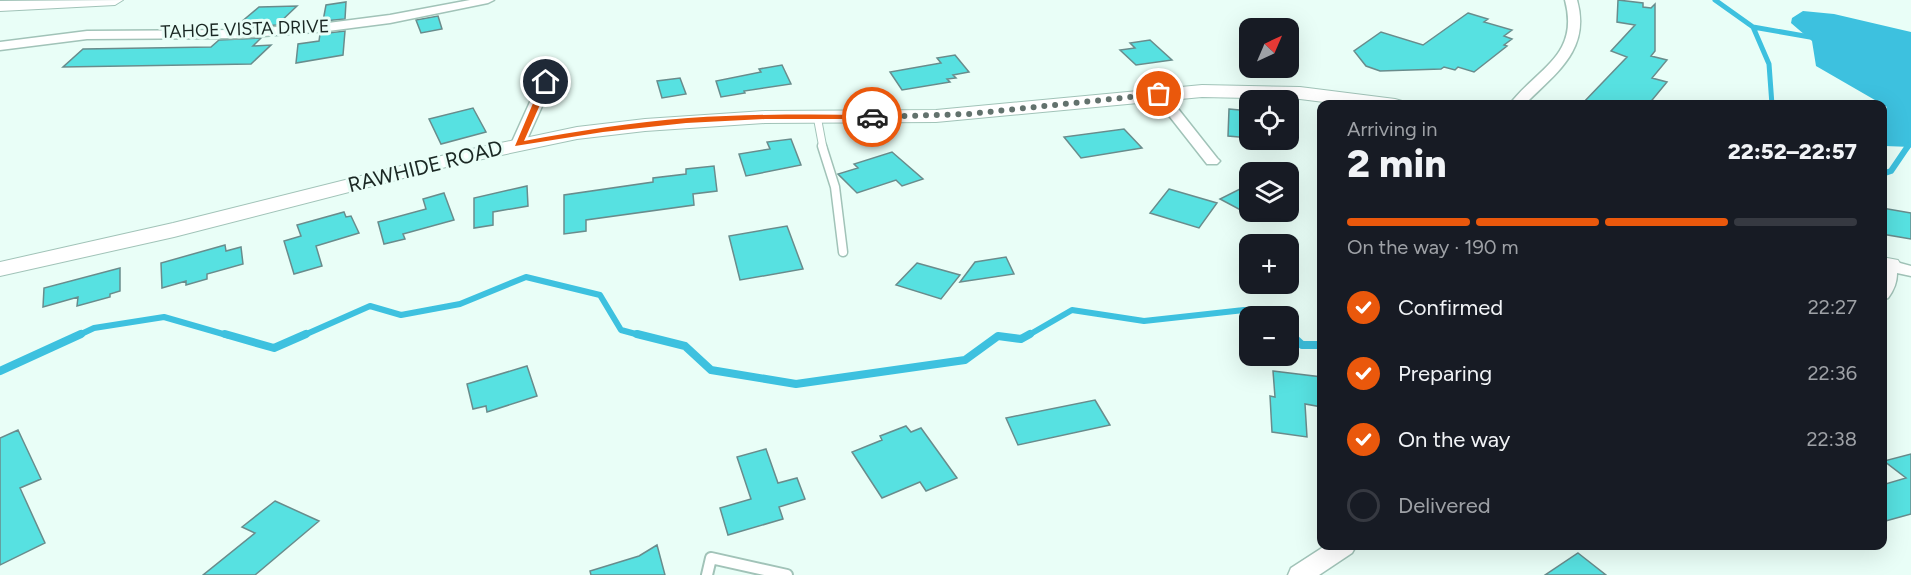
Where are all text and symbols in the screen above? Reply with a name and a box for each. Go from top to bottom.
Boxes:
street label: TAHOE VISTA DRIVE [160,15,330,43]
north arrow [1239,18,1299,78]
map controls [1239,18,1299,366]
pin [520,56,571,107]
icon: home [529,65,562,98]
pin [1133,68,1184,119]
icon: bag [1142,77,1175,110]
courier [842,87,902,147]
button: locate [1239,90,1299,150]
icon: car [856,101,889,134]
text: Arriving in [1347,117,1437,141]
street label: RAWHIDE ROAD [345,135,505,197]
text: 22:52–22:57 [1728,138,1857,165]
text: 2 min [1347,140,1447,187]
button: layers [1239,162,1299,222]
button: + [1239,234,1299,294]
text: On the way · 190 m [1347,235,1519,259]
icon: check [1347,291,1380,324]
text: Confirmed [1398,294,1503,321]
text: 22:27 [1808,295,1857,319]
button: − [1239,306,1299,366]
icon: check [1347,357,1380,390]
text: Preparing [1398,360,1492,387]
text: 22:36 [1807,361,1857,385]
icon: check [1347,423,1380,456]
text: On the way [1398,426,1510,453]
text: 22:38 [1806,427,1857,451]
text: Delivered [1398,492,1491,519]

